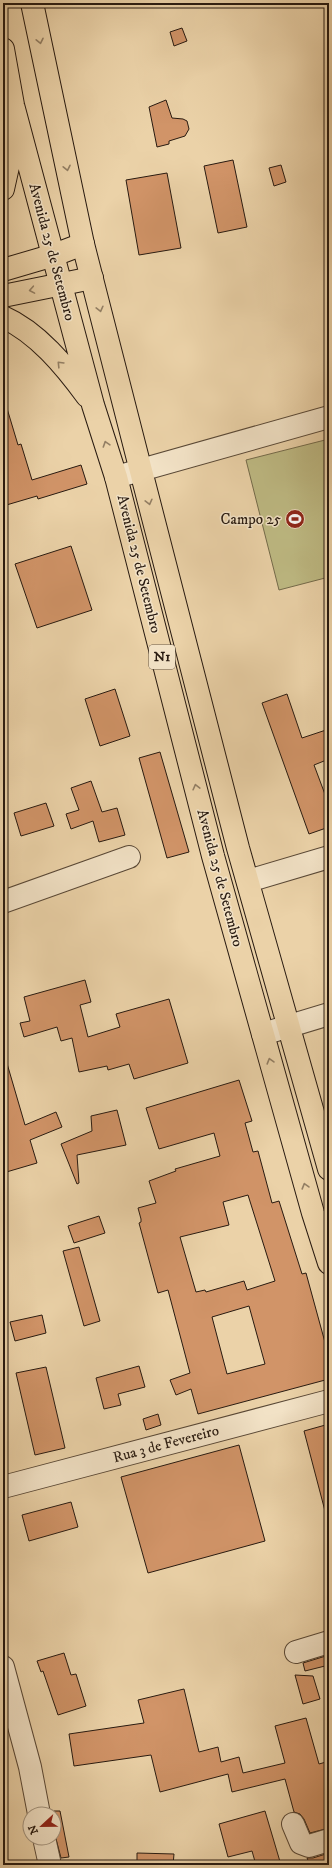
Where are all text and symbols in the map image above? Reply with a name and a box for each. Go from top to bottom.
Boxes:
one-way arrow [36,38,44,44]
one-way arrow [63,165,71,171]
street label: Avenida 25 de Setembro [24,181,80,323]
one-way arrow [29,286,35,294]
one-way arrow [95,305,104,312]
one-way arrow [57,361,65,369]
one-way arrow [102,441,111,448]
street label: Avenida 25 de Setembro [113,493,165,635]
one-way arrow [144,499,153,506]
sports icon: Campo 25 [284,508,306,530]
place label: Campo 25 [221,510,282,529]
road number: N1 [149,645,175,669]
one-way arrow [192,783,200,790]
street label: Avenida 25 de Setembro [192,807,248,949]
one-way arrow [266,1057,275,1064]
one-way arrow [301,1183,310,1190]
street label: Rua 3 de Fevereiro [111,1421,221,1467]
north arrow [22,1806,62,1846]
text: N [25,1823,42,1836]

